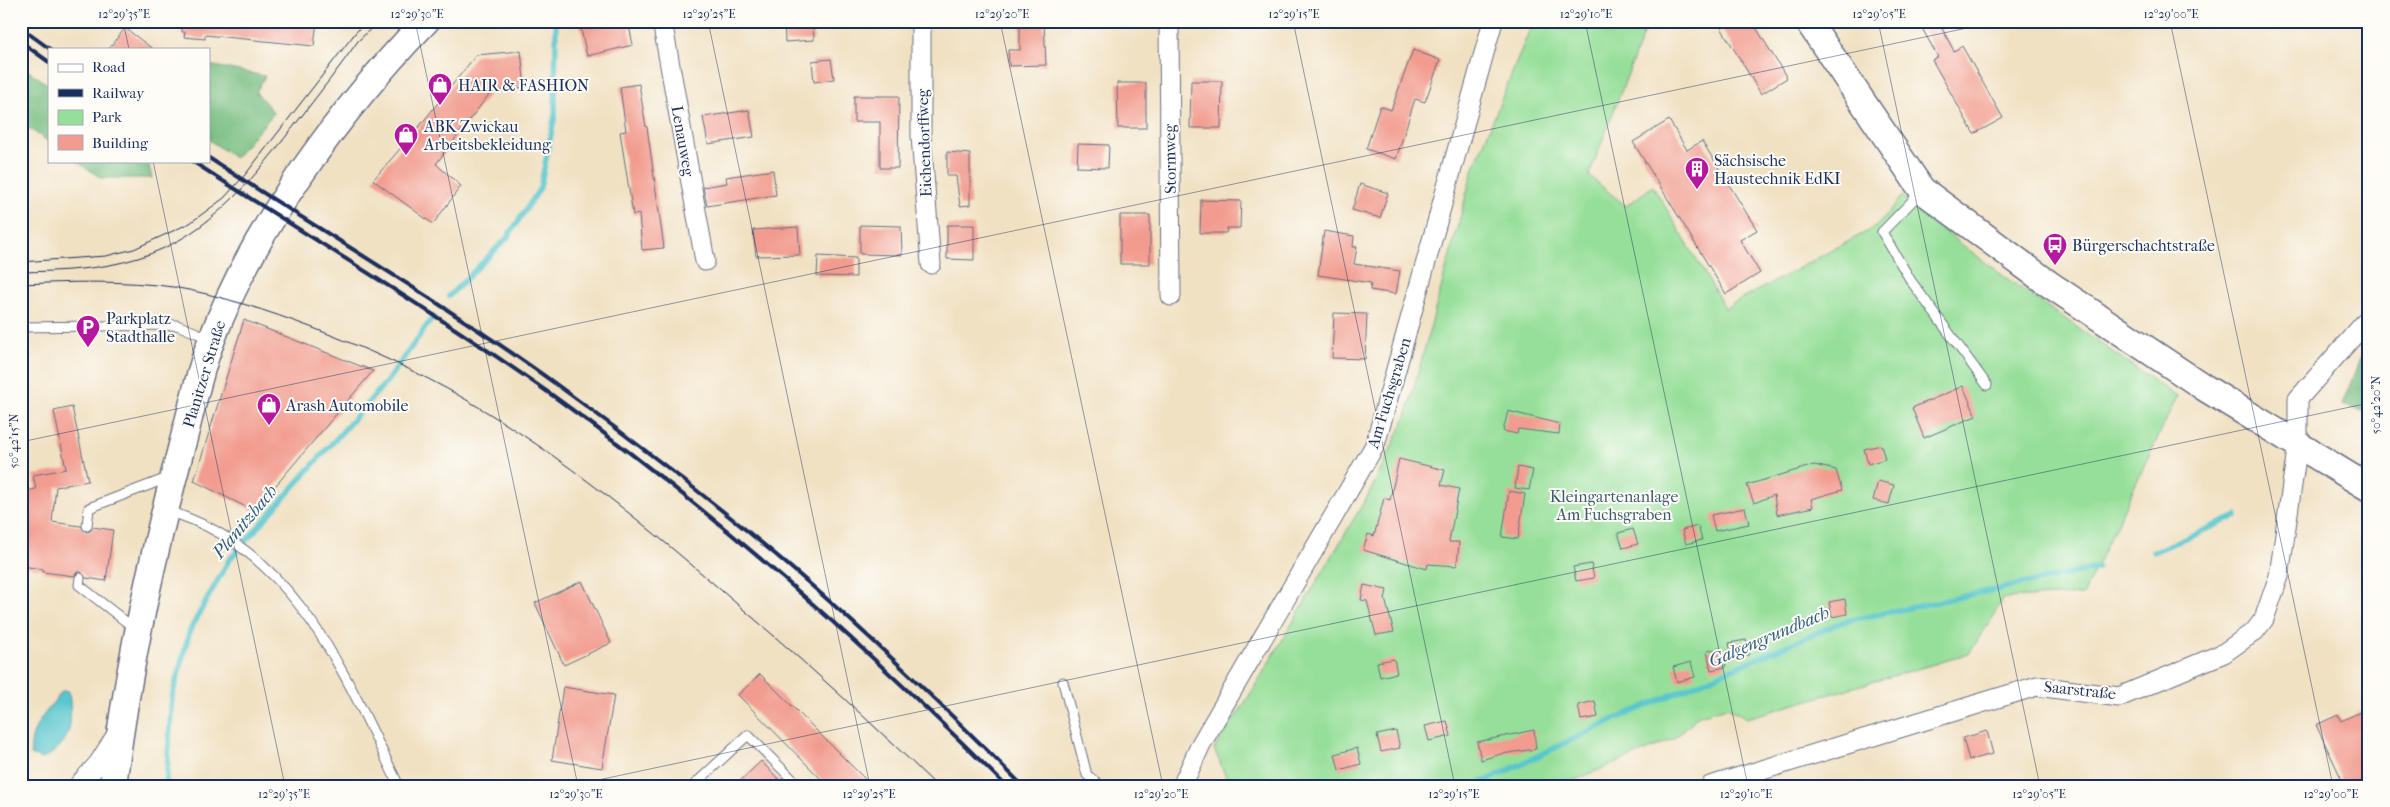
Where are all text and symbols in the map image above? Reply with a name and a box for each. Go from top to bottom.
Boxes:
text: 12°29'35"E [98,7,150,21]
text: 12°29'30"E [390,7,444,21]
text: 12°29'25"E [682,7,736,21]
text: 12°29'20"E [975,7,1029,21]
text: 12°29'15"E [1268,7,1320,21]
text: 12°29'10"E [1560,7,1612,21]
text: 12°29'05"E [1852,7,1906,21]
text: 12°29'00"E [2143,7,2199,21]
legend [48,48,210,162]
text: Road [92,58,126,76]
shop icon: HAIR & FASHION [427,72,453,106]
place label: HAIR & FASHION [458,76,589,95]
text: Railway [92,84,145,102]
street label: Eichendorffweg [913,88,935,198]
street label: Lenauweg [667,104,699,178]
text: Park [92,108,122,126]
place label: ABK Zwickau Arbeitsbekleidung [423,117,551,154]
shop icon: ABK Zwickau Arbeitsbekleidung [393,122,419,156]
street label: Stormweg [1160,123,1180,194]
text: Building [92,134,149,152]
place label: Sächsische Haustechnik EdKI [1714,151,1841,188]
building icon: Sächsische Haustechnik EdKI [1684,156,1710,190]
bus stop icon: Bürgerschachtstraße [2042,232,2068,266]
place label: Bürgerschachtstraße [2072,236,2215,255]
place label: Parkplatz Stadthalle [106,309,175,346]
parking icon: Parkplatz Stadthalle [75,314,101,348]
street label: Planitzer Straße [179,318,229,430]
street label: Am Fuchsgraben [1363,335,1415,452]
text: 50°42'20"N [2369,376,2383,434]
shop icon: Arash Automobile [256,392,282,426]
place label: Arash Automobile [285,396,408,415]
text: 50°42'15"N [7,413,21,469]
water label: Planitzbach [208,481,282,564]
park label: Kleingartenanlage Am Fuchsgraben [1550,487,1678,524]
water label: Galgengrundbach [1705,602,1833,672]
street label: Saarstraße [2043,677,2117,703]
text: 12°29'35"E [258,787,310,801]
text: 12°29'30"E [549,787,603,801]
text: 12°29'25"E [842,787,896,801]
text: 12°29'20"E [1134,787,1188,801]
text: 12°29'15"E [1428,787,1480,801]
text: 12°29'10"E [1720,787,1772,801]
text: 12°29'05"E [2012,787,2066,801]
text: 12°29'00"E [2303,787,2359,801]

